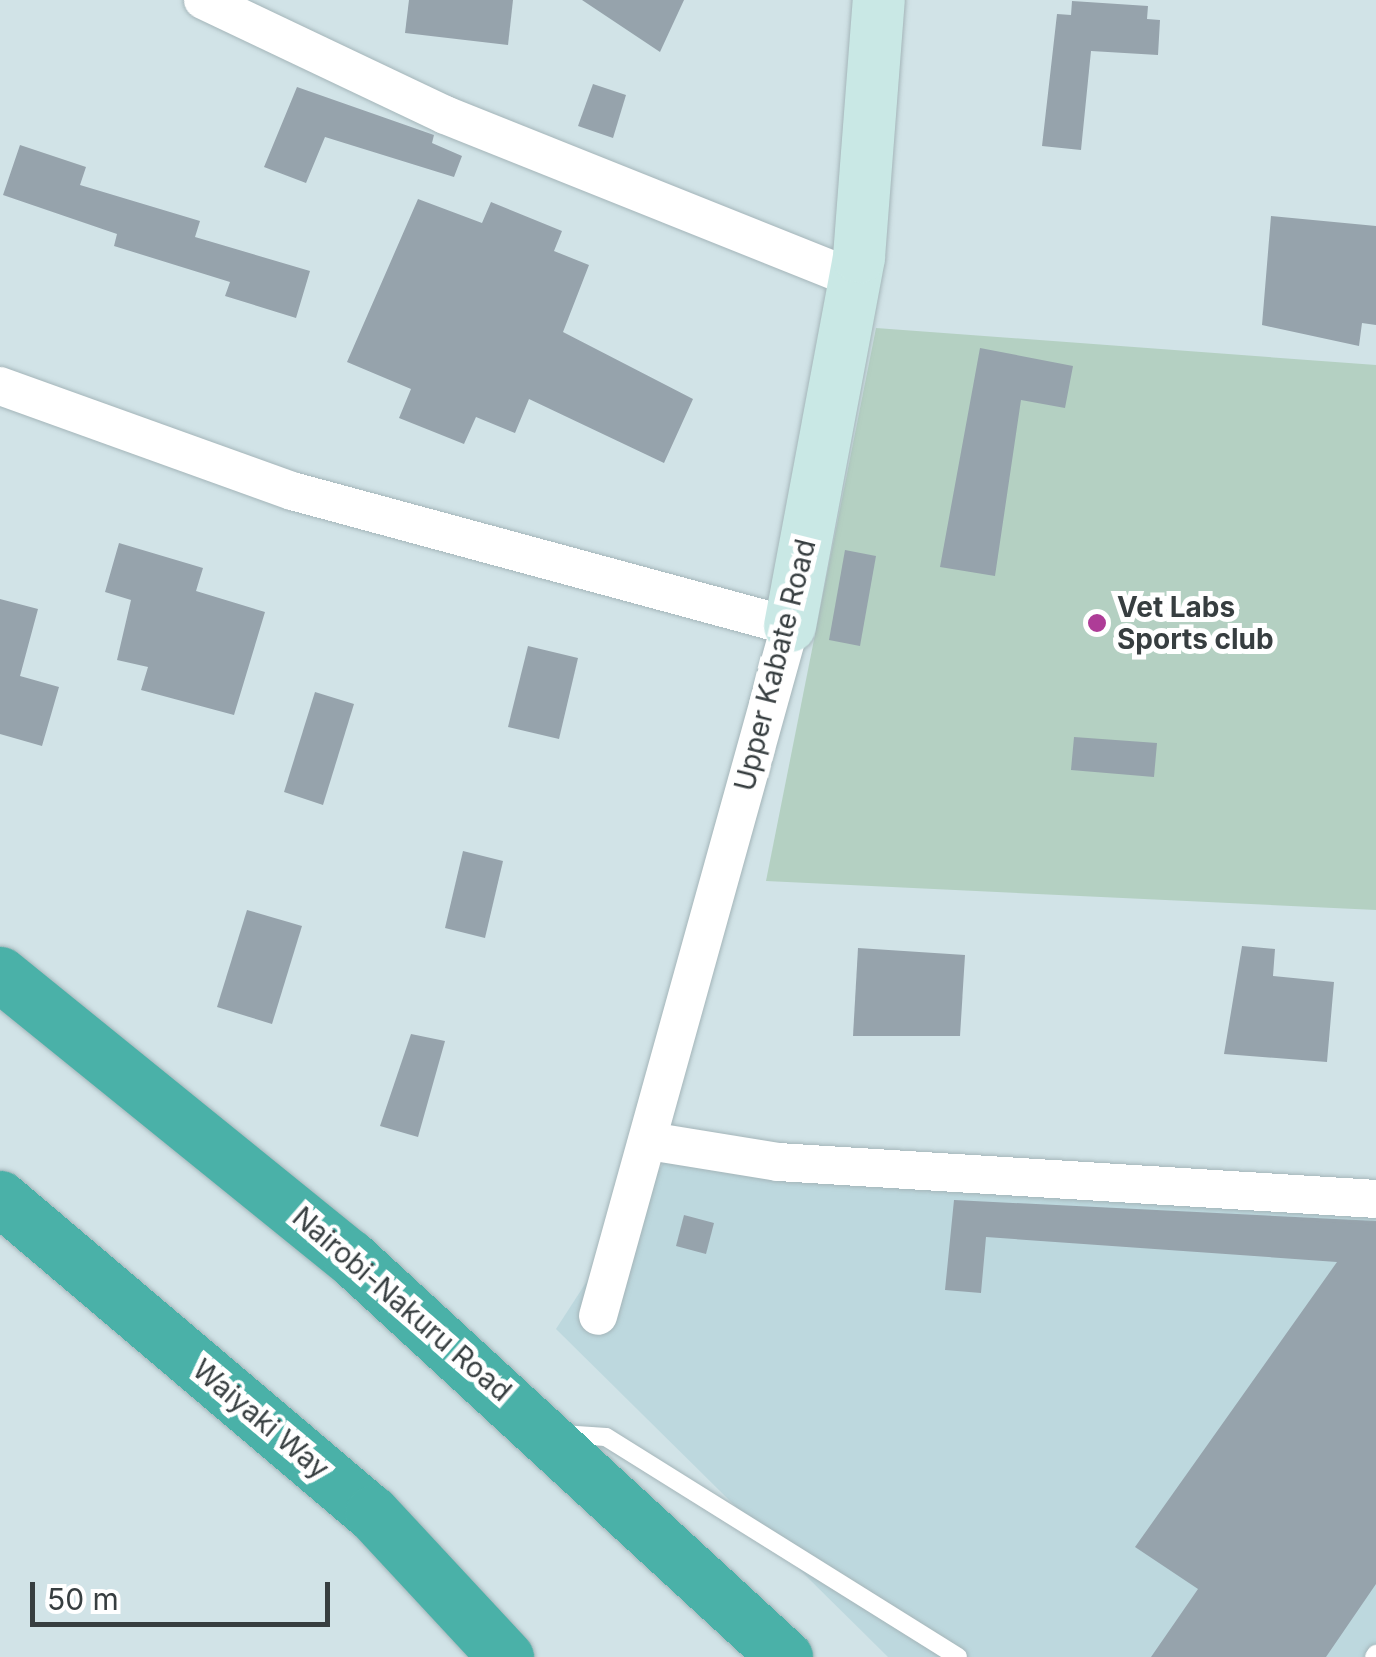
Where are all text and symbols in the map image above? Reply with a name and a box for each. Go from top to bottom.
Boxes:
street label: Upper Kabate Road [727,536,823,794]
place label: Vet Labs Sports club [1117,590,1274,656]
marker: Vet Labs Sports club [1086,612,1108,634]
street label: Nairobi-Nakuru Road [286,1200,518,1408]
street label: Waiyaki Way [186,1352,336,1486]
scale bar [35,1562,335,1624]
text: 50 m [47,1581,119,1617]

